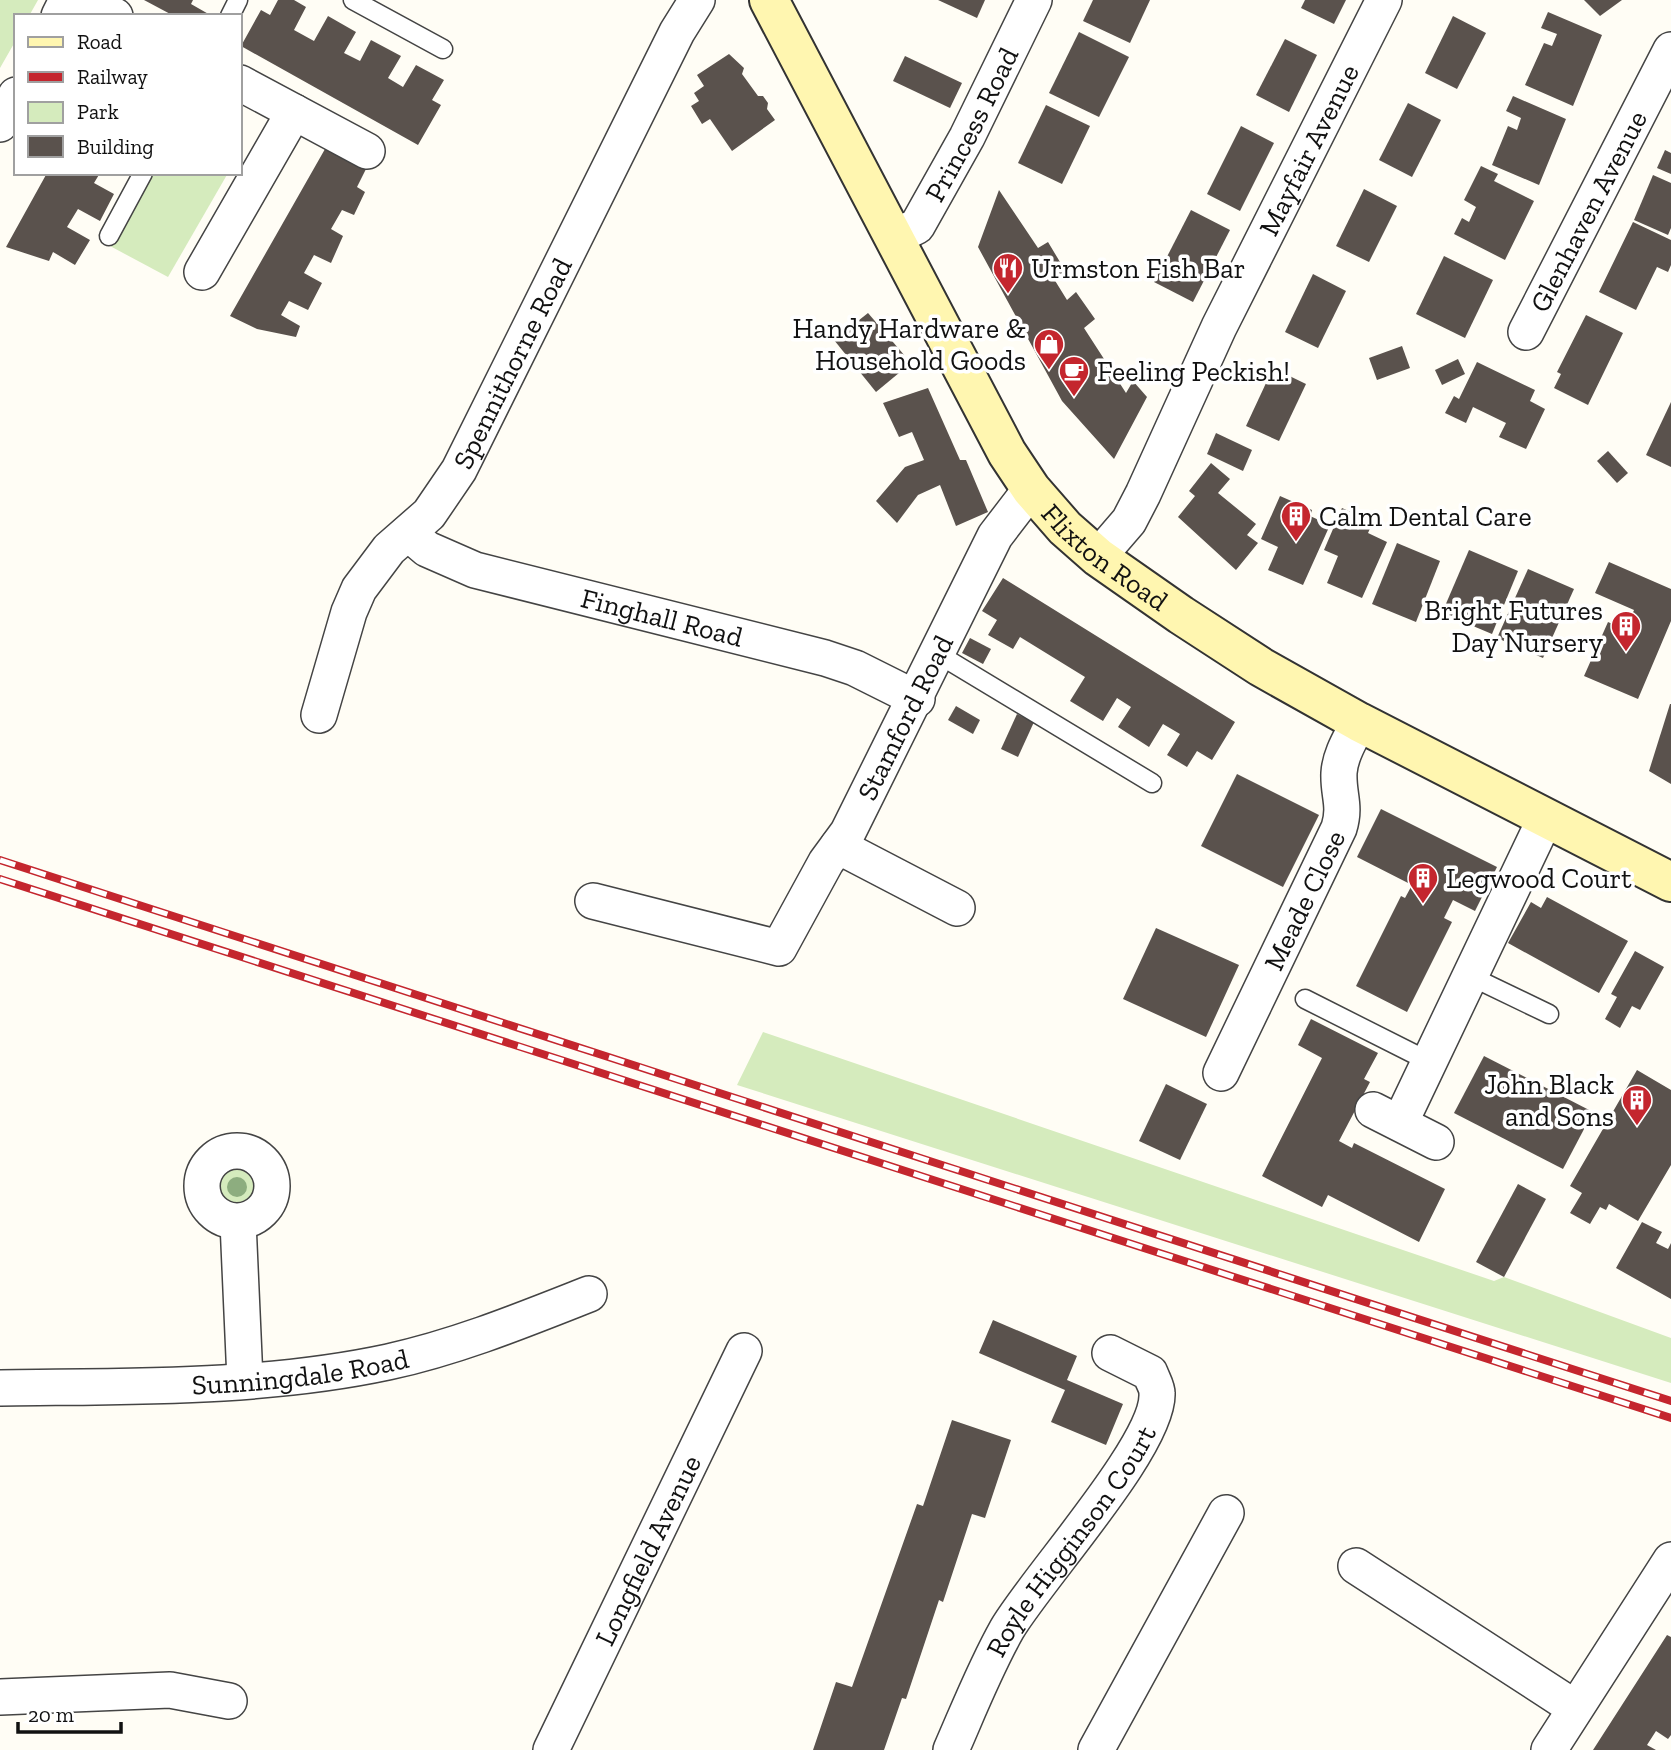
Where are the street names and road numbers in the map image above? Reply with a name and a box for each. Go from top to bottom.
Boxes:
street label: Princess Road [918,42,1025,207]
street label: Mayfair Avenue [1252,59,1366,241]
street label: Glenhaven Avenue [1523,105,1654,318]
street label: Spennithorne Road [446,253,579,474]
street label: Flixton Road [1034,497,1174,618]
street label: Finghall Road [578,581,746,654]
street label: Stamford Road [851,630,960,806]
street label: Meade Close [1257,825,1352,975]
street label: Sunningdale Road [191,1342,412,1401]
street label: Royle Higginson Court [979,1420,1163,1662]
street label: Longfield Avenue [588,1450,708,1651]

